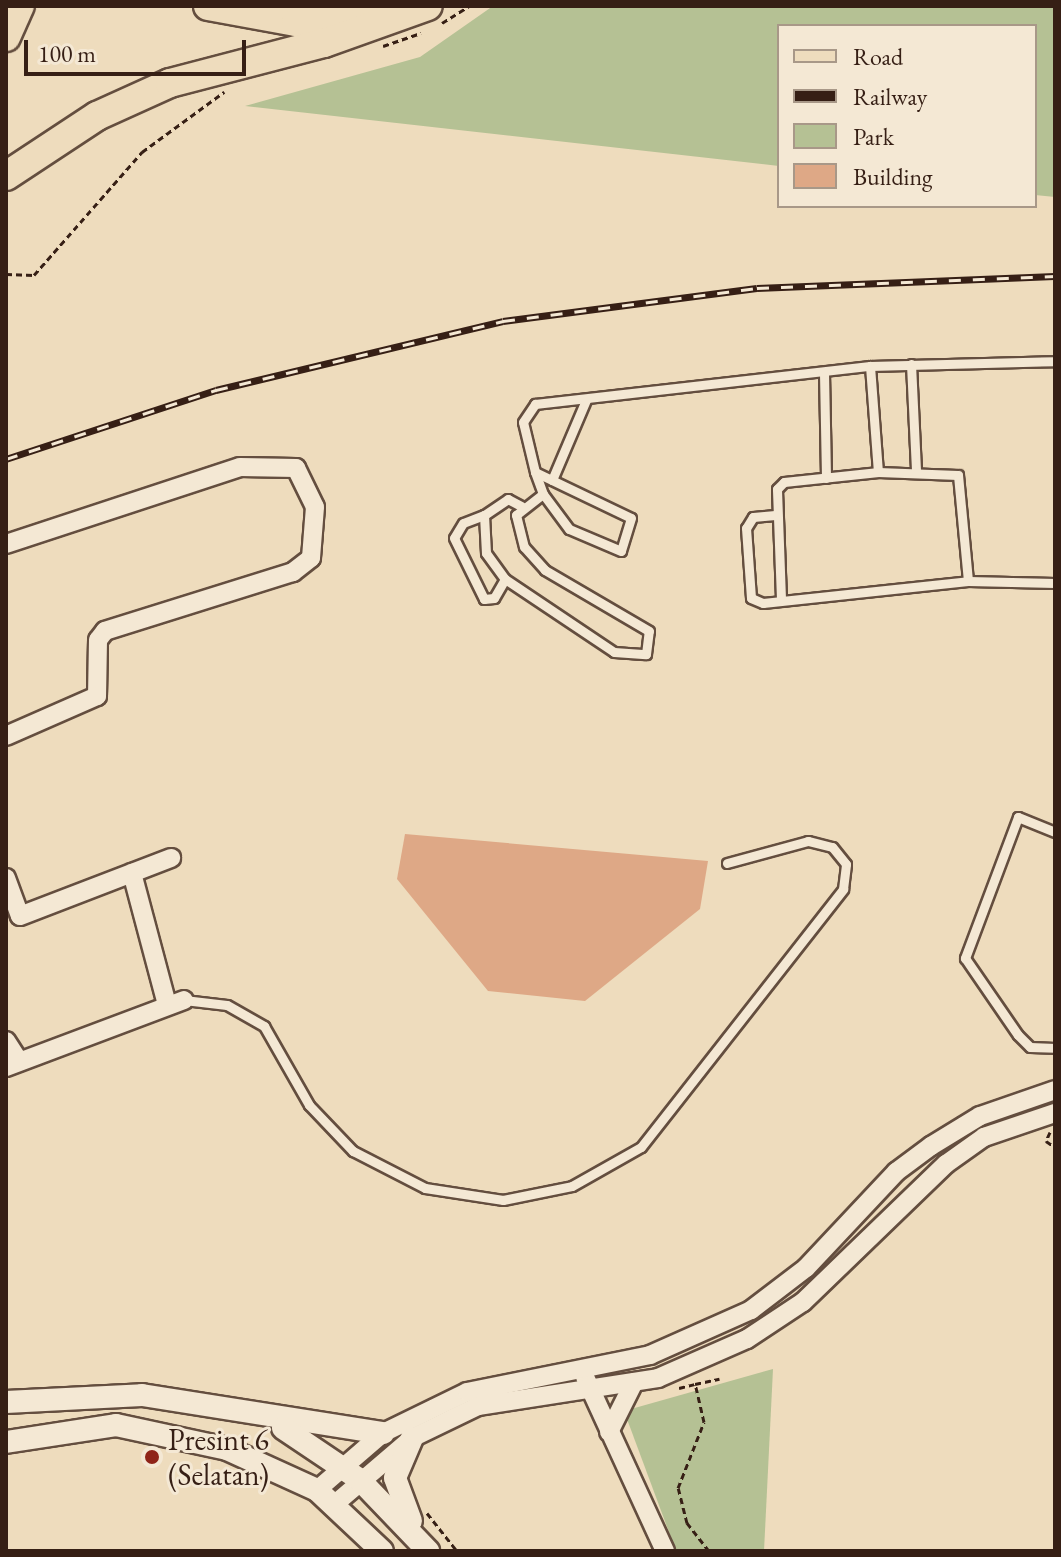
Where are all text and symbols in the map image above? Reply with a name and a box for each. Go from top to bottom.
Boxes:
scale bar [28,24,250,74]
legend [777,24,1037,208]
text: 100 m [38,38,96,69]
text: Road [853,41,903,72]
text: Railway [853,81,927,112]
text: Park [853,121,894,152]
text: Building [853,161,933,192]
place label: Presint 6 (Selatan) [168,1422,269,1492]
marker: Presint 6 (Selatan) [143,1448,161,1466]

